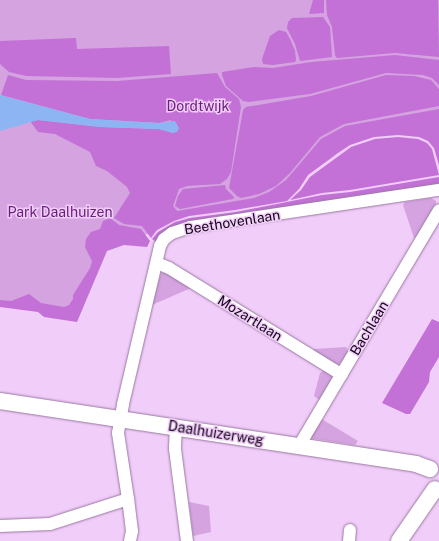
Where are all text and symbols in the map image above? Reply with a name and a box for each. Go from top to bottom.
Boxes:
park label: Dordtwijk [167,98,229,114]
park label: Park Daalhuizen [7,204,113,220]
street label: Beethovenlaan [183,206,281,238]
street label: Mozartlaan [215,292,285,344]
street label: Bachlaan [346,298,392,358]
street label: Daalhuizerweg [167,417,265,449]

